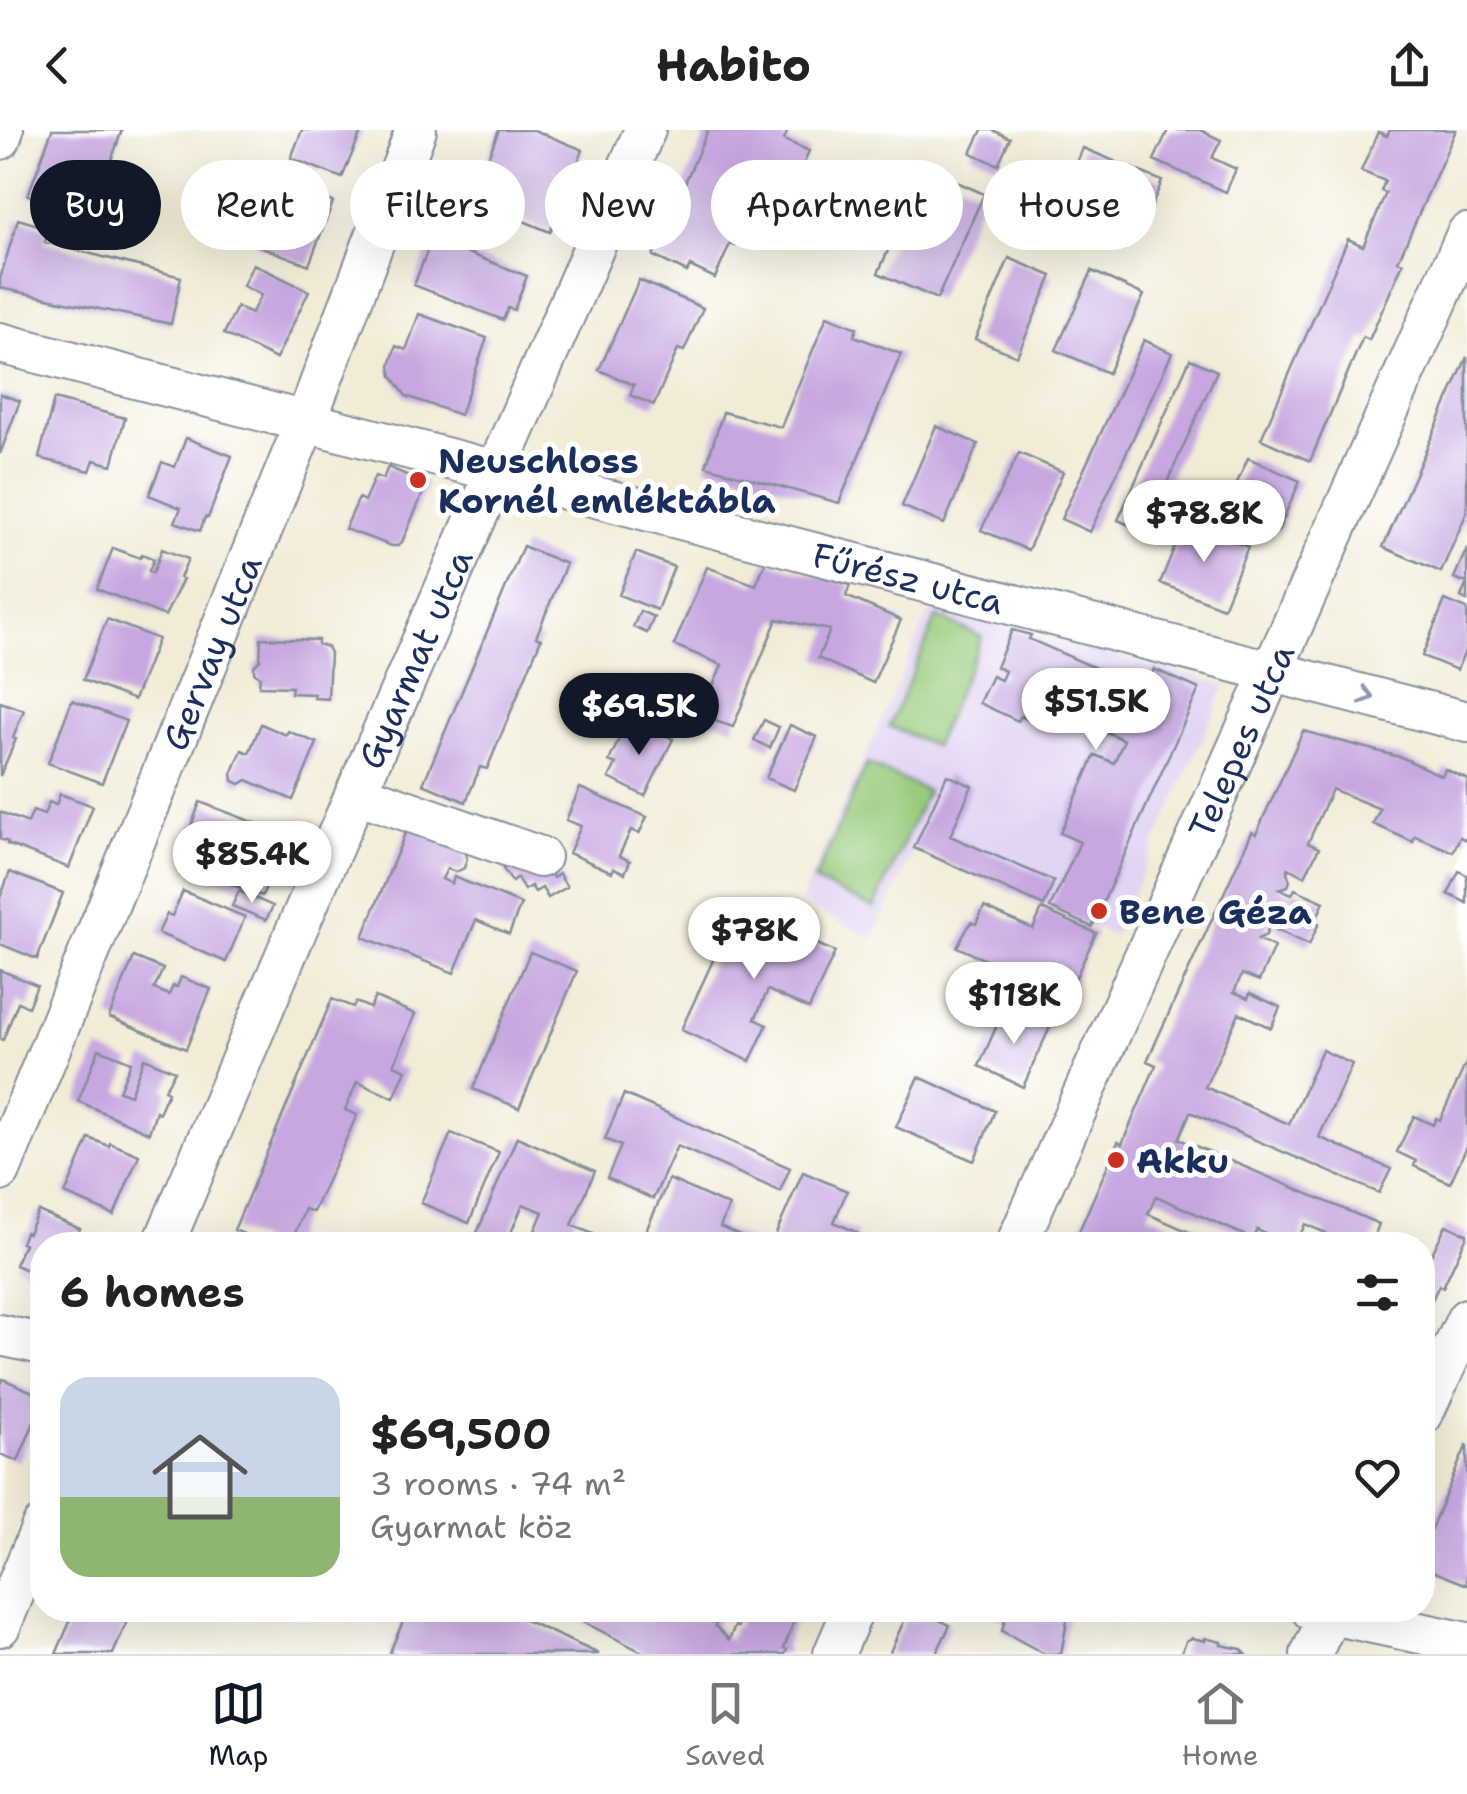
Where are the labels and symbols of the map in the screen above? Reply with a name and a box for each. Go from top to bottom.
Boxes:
place label: Neuschloss Kornél emléktábla [438,437,776,524]
marker: Neuschloss Kornél emléktábla [407,469,429,491]
pin: $78.8K [1123,480,1285,565]
street label: Fűrész utca [808,530,1009,625]
street label: Gyarmat utca [346,541,483,776]
street label: Gervay utca [151,548,272,757]
street label: Telepes utca [1177,636,1305,846]
pin: $51.5K [1015,668,1177,753]
pin: $69.5K [558,673,720,758]
one-way arrow [1358,684,1375,705]
pin: $85.4K [171,821,333,906]
place label: Bene Géza [1119,888,1312,935]
pin: $78K [695,897,813,982]
marker: Bene Géza [1088,900,1110,922]
pin: $118K [944,962,1084,1047]
place label: Akku [1136,1137,1229,1184]
marker: Akku [1105,1149,1127,1171]

